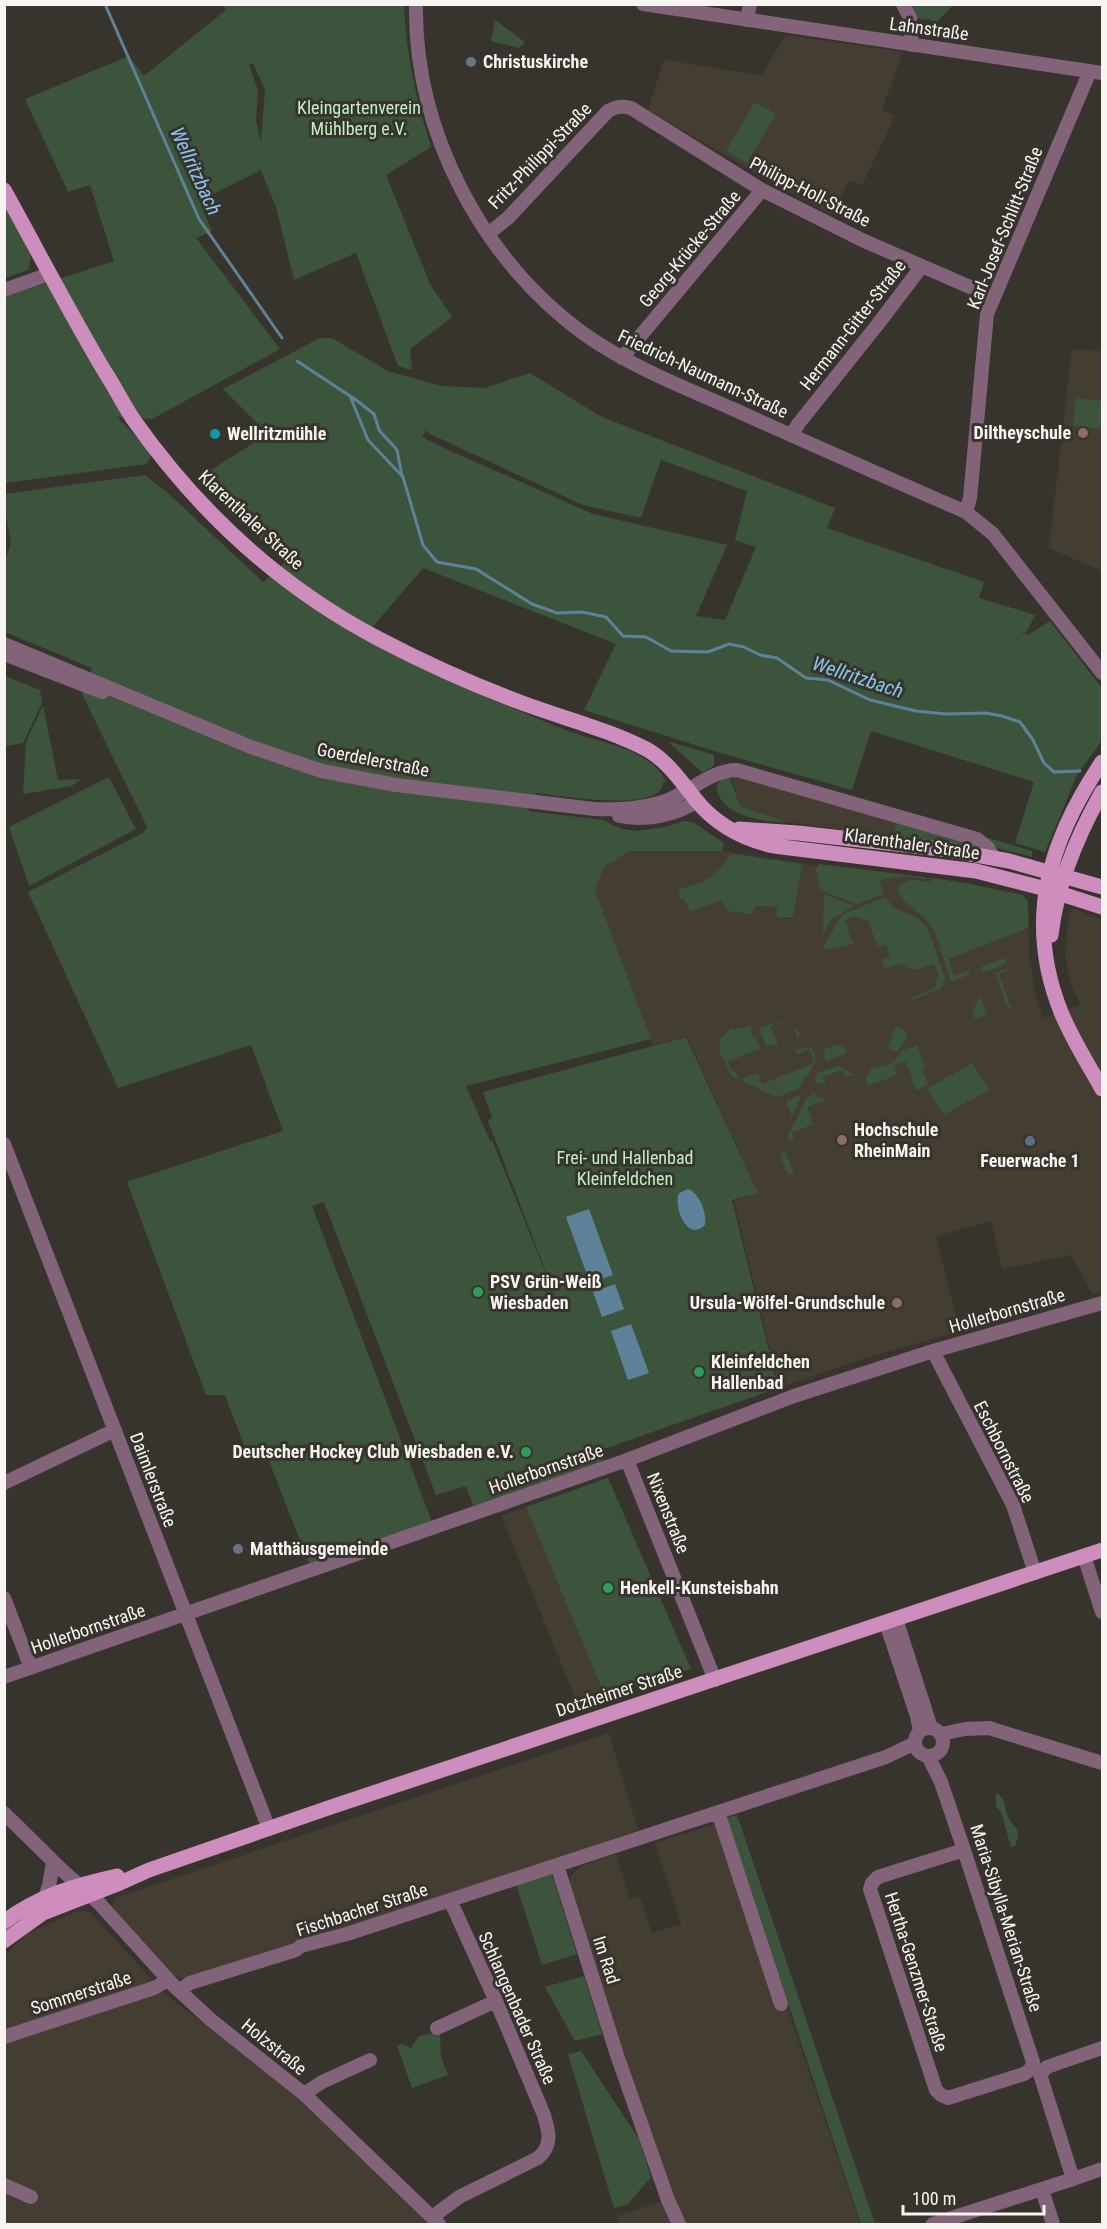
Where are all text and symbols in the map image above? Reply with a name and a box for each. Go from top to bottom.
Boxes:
street label: Lahnstraße [888,13,970,44]
place label: Christuskirche [483,51,588,72]
marker: Christuskirche [464,55,478,69]
park label: Kleingartenverein Mühlberg e.V. [297,97,421,139]
street label: Fritz-Philippi-Straße [484,98,596,213]
water label: Wellritzbach [165,123,227,219]
street label: Karl-Josef-Schlitt-Straße [962,144,1047,312]
street label: Philipp-Holl-Straße [746,152,874,231]
street label: Georg-Krücke-Straße [635,186,745,311]
street label: Hermann-Gitter-Straße [795,255,910,394]
street label: Friedrich-Naumann-Straße [615,325,792,422]
place label: Diltheyschule [974,422,1071,443]
place label: Wellritzmühle [227,423,327,444]
marker: Diltheyschule [1076,426,1090,440]
marker: Wellritzmühle [208,427,222,441]
street label: Klarenthaler Straße [194,466,308,574]
water label: Wellritzbach [809,651,907,703]
street label: Goerdelerstraße [315,738,431,781]
street label: Klarenthaler Straße [843,824,981,863]
place label: Hochschule RheinMain [854,1119,939,1161]
marker: Hochschule RheinMain [835,1133,849,1147]
marker: Feuerwache 1 [1023,1134,1037,1148]
park label: Frei- und Hallenbad Kleinfeldchen [556,1147,694,1189]
place label: Feuerwache 1 [980,1150,1080,1171]
place label: PSV Grün-Weiß Wiesbaden [490,1271,602,1313]
street label: Hollerbornstraße [946,1284,1067,1337]
marker: PSV Grün-Weiß Wiesbaden [471,1285,485,1299]
place label: Ursula-Wölfel-Grundschule [690,1292,885,1313]
marker: Ursula-Wölfel-Grundschule [890,1296,904,1310]
place label: Kleinfeldchen Hallenbad [711,1351,810,1393]
marker: Kleinfeldchen Hallenbad [692,1365,706,1379]
street label: Eschbornstraße [970,1397,1039,1506]
street label: Daimlerstraße [126,1429,181,1530]
street label: Hollerbornstraße [486,1439,606,1498]
place label: Deutscher Hockey Club Wiesbaden e.V. [232,1441,514,1462]
marker: Deutscher Hockey Club Wiesbaden e.V. [519,1445,533,1459]
street label: Nixenstraße [643,1469,694,1556]
place label: Matthäusgemeinde [250,1538,388,1559]
marker: Matthäusgemeinde [231,1542,245,1556]
place label: Henkell-Kunsteisbahn [620,1577,779,1598]
marker: Henkell-Kunsteisbahn [601,1581,615,1595]
street label: Hollerbornstraße [28,1599,148,1658]
street label: Dotzheimer Straße [553,1660,685,1721]
street label: Maria-Sibylla-Merian-Straße [966,1822,1047,2014]
street label: Fischbacher Straße [294,1878,430,1941]
street label: Hertha-Genzmer-Straße [881,1889,952,2054]
street label: Schlangenbader Straße [474,1928,561,2087]
street label: Im Rad [589,1933,624,1987]
street label: Sommerstraße [28,1966,134,2019]
street label: Holzstraße [238,2014,311,2079]
scale bar [903,2178,1044,2216]
text: 100 m [912,2188,956,2209]

